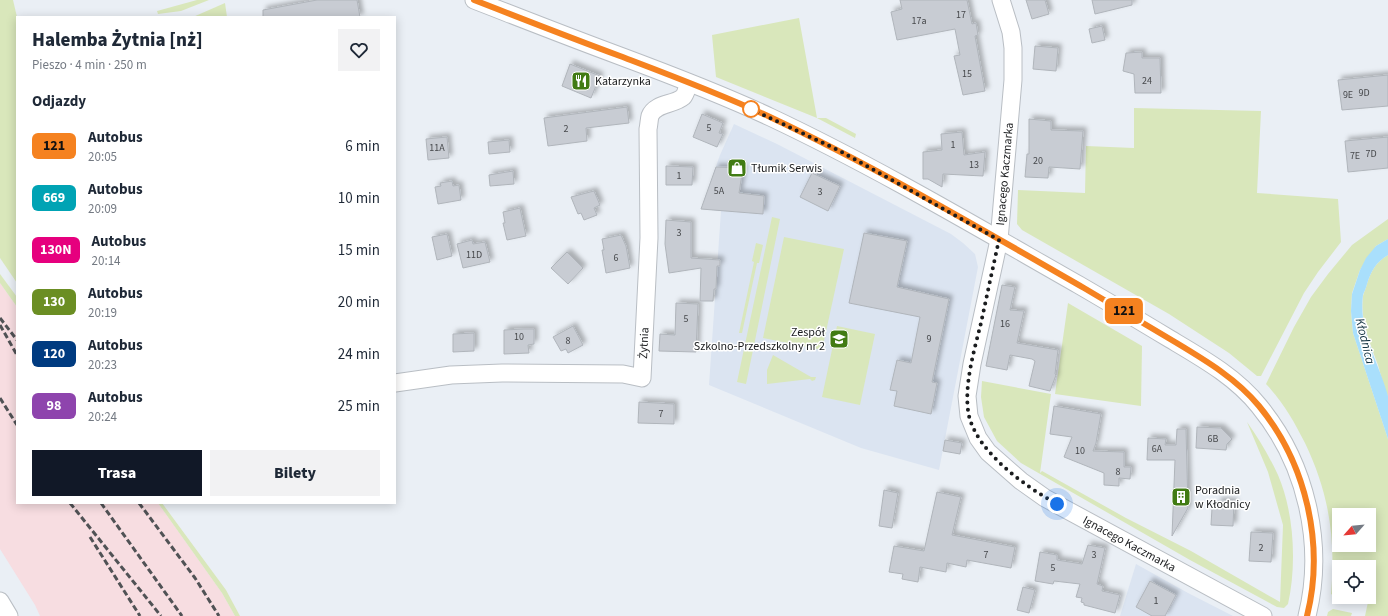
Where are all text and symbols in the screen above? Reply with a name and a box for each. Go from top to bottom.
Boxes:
house number: 17 [956,8,966,22]
house number: 17a [912,14,926,28]
text: Halemba Żytnia [nż] [32,27,203,54]
button: heart [338,29,380,71]
text: Pieszo · 4 min · 250 m [32,56,147,74]
house number: 15 [962,67,972,81]
restaurant icon: Katarzynka [570,70,592,92]
place label: Katarzynka [595,73,651,90]
house number: 24 [1142,74,1152,88]
house number: 9D [1358,86,1370,100]
house number: 9E [1343,88,1353,102]
text: Odjazdy [32,91,86,112]
unlabelled marker [742,100,760,118]
house number: 5 [707,121,712,135]
house number: 2 [564,122,569,136]
street label: Ignacego Kaczmarka [992,122,1018,226]
text: Autobus [88,127,143,148]
text: 121 [43,136,65,156]
text: 6 min [345,136,380,157]
house number: 1 [951,138,956,152]
house number: 11A [429,141,445,155]
house number: 7D [1365,147,1377,161]
text: 20:05 [88,148,117,166]
house number: 7E [1350,149,1360,163]
house number: 20 [1033,154,1043,168]
shop icon: Tłumik Serwis [726,157,748,179]
house number: 13 [969,158,979,172]
place label: Tłumik Serwis [751,160,822,177]
house number: 1 [677,169,682,183]
text: Autobus [88,179,143,200]
house number: 5A [714,184,725,198]
house number: 3 [818,185,823,199]
text: 669 [43,188,65,208]
text: 10 min [338,188,380,209]
text: 20:09 [88,200,117,218]
house number: 3 [677,226,682,240]
text: Autobus [92,231,146,252]
text: 130N [40,240,72,260]
text: 15 min [338,240,380,261]
house number: 11D [466,248,482,262]
house number: 6 [614,251,619,265]
text: 20:14 [92,252,121,270]
text: Autobus [88,283,143,304]
text: 130 [43,292,65,312]
text: 20 min [338,292,380,313]
line badge: 121 [1101,298,1147,324]
text: 121 [1113,301,1135,321]
text: 20:19 [88,304,117,322]
house number: 5 [684,312,689,326]
water label: Kłodnica [1351,316,1379,366]
house number: 16 [1000,317,1010,331]
place label: Zespół Szkolno-Przedszkolny nr 2 [694,324,825,355]
street label: Żytnia [634,327,653,359]
school or university icon: Zespół Szkolno-Przedszkolny nr 2 [828,328,850,350]
house number: 10 [514,330,524,344]
house number: 9 [927,332,932,346]
house number: 8 [566,334,571,348]
text: Autobus [88,335,143,356]
text: 120 [43,344,65,364]
text: 24 min [338,344,380,365]
text: 20:23 [88,356,117,374]
text: Autobus [88,387,143,408]
text: 98 [47,396,61,416]
text: 25 min [338,396,380,417]
house number: 7 [659,407,664,421]
text: 20:24 [88,408,117,426]
house number: 6B [1208,432,1219,446]
house number: 6A [1152,442,1163,456]
house number: 10 [1075,444,1085,458]
button: Trasa [32,450,202,496]
button: Bilety [210,450,380,496]
house number: 8 [1116,465,1121,479]
place label: Poradnia w Kłodnicy [1195,482,1251,513]
building icon: Poradnia w Kłodnicy [1170,486,1192,508]
your location [1047,494,1067,514]
north arrow [1332,508,1376,552]
map controls [1332,508,1376,604]
street label: Ignacego Kaczmarka [1080,512,1179,576]
house number: 2 [1259,541,1264,555]
house number: 7 [984,548,989,562]
house number: 3 [1092,548,1097,562]
button: locate [1332,560,1376,604]
house number: 5 [1051,561,1056,575]
house number: 1 [1154,594,1159,608]

